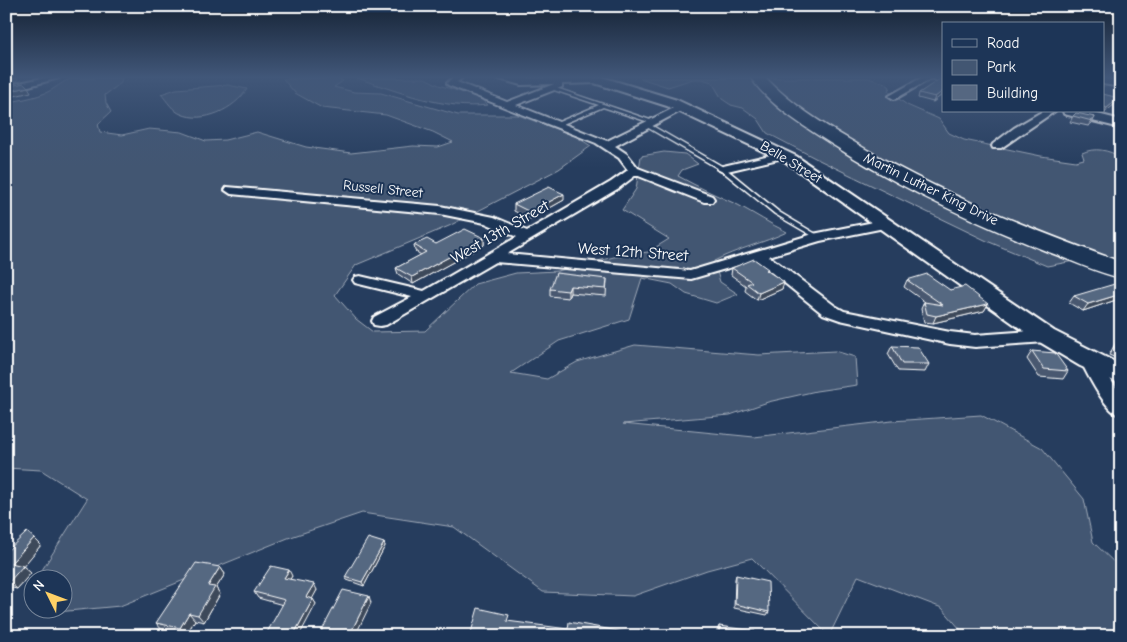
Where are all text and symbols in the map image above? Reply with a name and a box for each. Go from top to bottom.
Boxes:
legend [942,22,1104,112]
text: Road [987,34,1019,52]
text: Park [987,58,1016,76]
text: Building [987,84,1038,102]
street label: Belle Street [757,137,826,187]
street label: Martin Luther King Drive [861,149,1001,229]
street label: Russell Street [342,176,425,202]
street label: West 13th Street [448,196,553,267]
street label: West 12th Street [577,239,689,265]
north arrow [22,570,72,620]
text: N [29,577,48,595]

